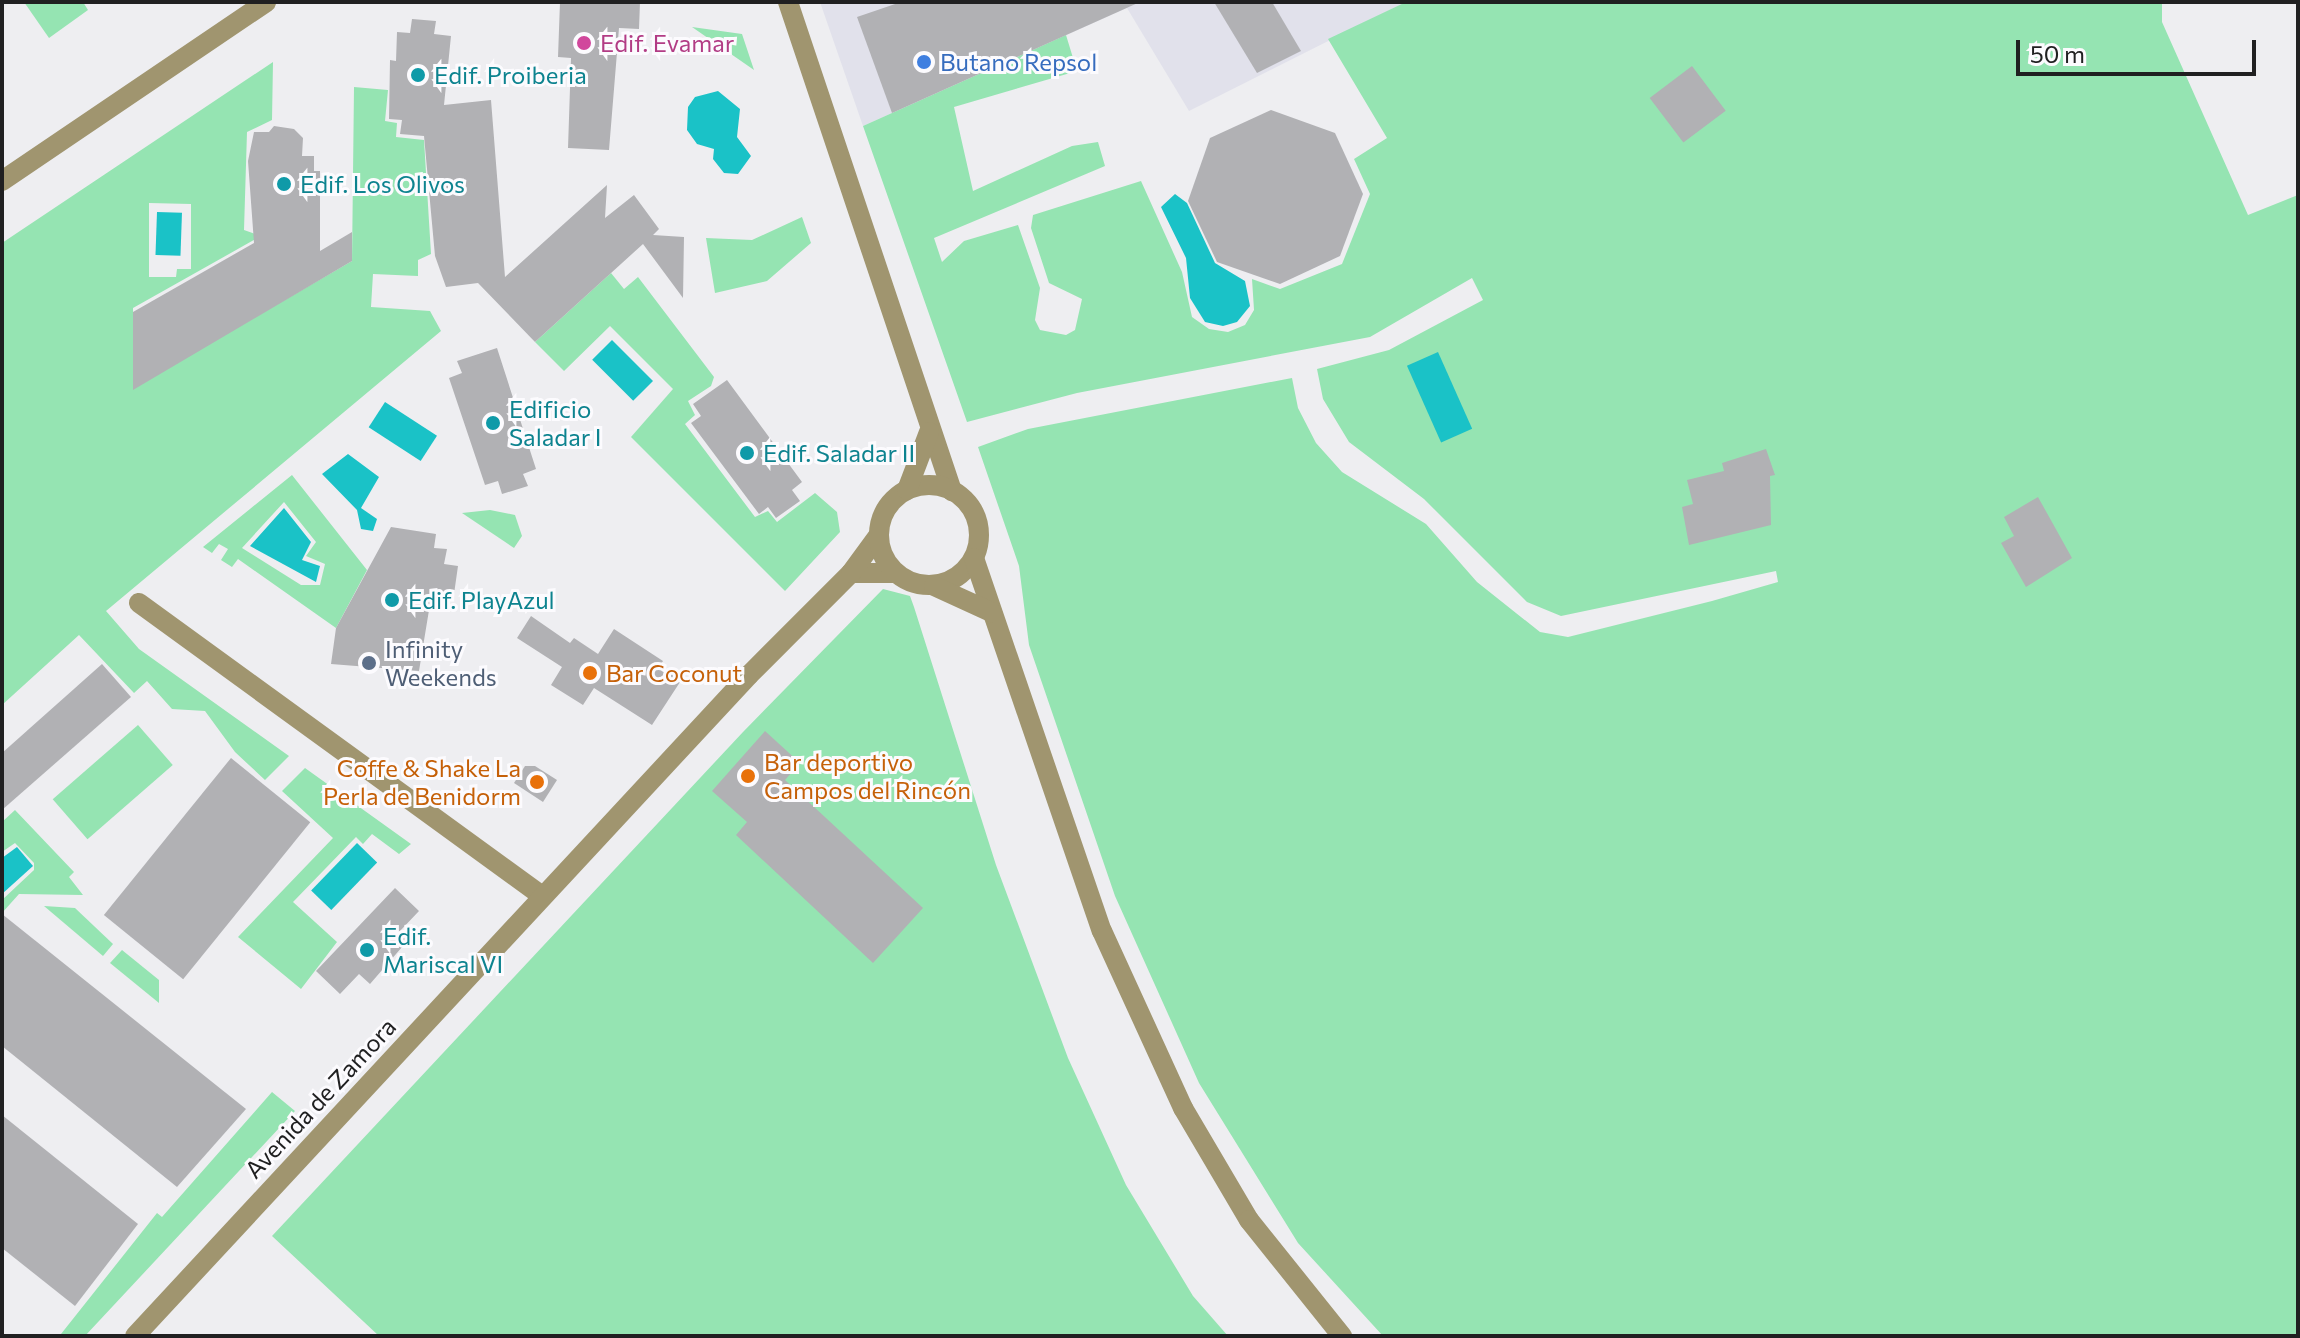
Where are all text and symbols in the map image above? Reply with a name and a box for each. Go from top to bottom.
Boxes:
scale bar [2020,24,2260,74]
place label: Edif. Evamar [600,29,734,57]
marker: Edif. Evamar [575,34,593,52]
text: 50 m [2030,39,2085,68]
place label: Butano Repsol [940,48,1097,76]
marker: Butano Repsol [915,53,933,71]
place label: Edif. Proiberia [434,61,587,89]
marker: Edif. Proiberia [409,66,427,84]
place label: Edif. Los Olivos [300,170,465,198]
marker: Edif. Los Olivos [275,175,293,193]
place label: Edificio Saladar I [509,395,602,451]
marker: Edificio Saladar I [484,414,502,432]
place label: Edif. Saladar II [763,439,915,467]
marker: Edif. Saladar II [738,444,756,462]
place label: Edif. PlayAzul [408,586,555,614]
marker: Edif. PlayAzul [383,591,401,609]
place label: Infinity Weekends [385,635,497,691]
marker: Infinity Weekends [360,654,378,672]
place label: Bar Coconut [606,659,742,687]
marker: Bar Coconut [581,664,599,682]
place label: Bar deportivo Campos del Rincón [764,748,971,804]
place label: Coffe & Shake La Perla de Benidorm [323,754,521,810]
marker: Bar deportivo Campos del Rincón [739,767,757,785]
marker: Coffe & Shake La Perla de Benidorm [528,773,546,791]
place label: Edif. Mariscal VI [383,922,503,978]
marker: Edif. Mariscal VI [358,941,376,959]
street label: Avenida de Zamora [239,1012,401,1184]

